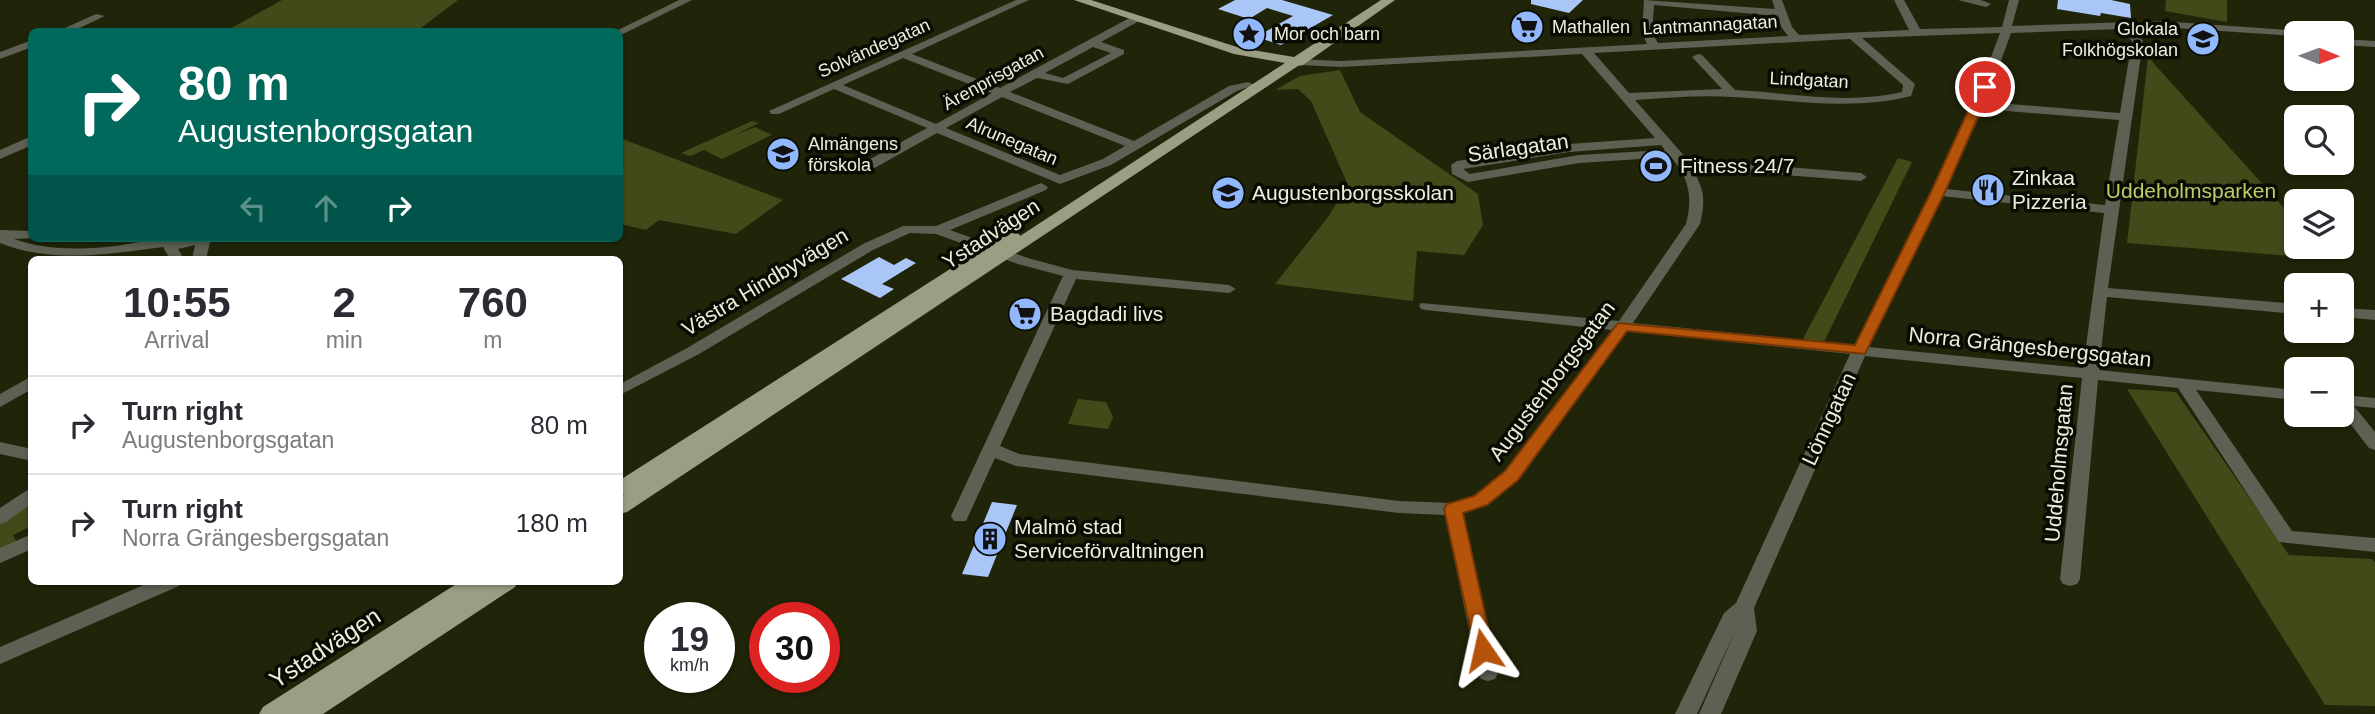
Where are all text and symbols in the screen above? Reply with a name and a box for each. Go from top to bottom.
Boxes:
supermarket icon: Mathallen [1508,8,1546,46]
street label: Lantmannagatan [1642,11,1778,39]
street label: Solvändegatan [815,14,933,82]
place icon: Mor och barn [1230,15,1268,53]
place label: Mathallen [1552,17,1630,37]
place label: Glokala Folkhögskolan [2062,19,2179,60]
school or university icon: Glokala Folkhögskolan [2184,20,2222,58]
north arrow [2284,21,2354,91]
map controls [2284,21,2354,427]
place label: Mor och barn [1274,24,1380,44]
street label: Ärenprisgatan [939,42,1047,114]
icon: right [63,56,154,147]
text: 80 m [178,56,290,110]
pin [1955,57,2015,117]
street label: Lindgatan [1769,68,1849,92]
icon: arrive [1966,68,2004,106]
button: search [2284,105,2354,175]
text: Augustenborgsgatan [178,113,473,149]
street label: Alrunegatan [963,113,1061,169]
street label: Särlagatan [1466,129,1570,166]
place label: Almängens förskola [808,134,898,175]
school or university icon: Almängens förskola [764,135,802,173]
sports icon: Fitness 24/7 [1637,147,1675,185]
place label: Fitness 24/7 [1680,154,1794,177]
place label: Zinkaa Pizzeria [2012,166,2087,213]
restaurant icon: Zinkaa Pizzeria [1969,171,2007,209]
school or university icon: Augustenborgsskolan [1209,174,1247,212]
park label: Uddeholmsparken [2106,179,2276,202]
place label: Augustenborgsskolan [1252,181,1454,204]
icon: left [234,189,272,227]
icon: ahead [307,189,345,227]
icon: right [380,189,418,227]
button: layers [2284,189,2354,259]
street label: Ystadvägen [938,194,1044,273]
street label: Västra Hindbyvägen [678,223,852,340]
button: + [2284,273,2354,343]
text: 10:55 [123,279,231,326]
text: 2 [332,279,356,326]
text: 760 [458,279,528,326]
supermarket icon: Bagdadi livs [1006,295,1044,333]
street label: Augustenborgsgatan [1484,296,1619,465]
place label: Bagdadi livs [1050,302,1163,325]
street label: Norra Grängesbergsgatan [1908,322,2153,371]
text: Arrival [144,327,209,353]
text: min [326,327,363,353]
text: m [483,327,502,353]
button: − [2284,357,2354,427]
street label: Lönngatan [1797,369,1860,469]
street label: Uddeholmsgatan [2040,383,2077,543]
text: Turn right [122,396,243,426]
icon: right [63,406,101,444]
text: 80 m [530,410,588,440]
text: Augustenborgsgatan [122,427,334,453]
text: Turn right [122,494,243,524]
icon: right [63,504,101,542]
text: 180 m [516,508,588,538]
place label: Malmö stad Serviceförvaltningen [1014,515,1204,562]
building icon: Malmö stad Serviceförvaltningen [971,520,1009,558]
text: Norra Grängesbergsgatan [122,525,389,551]
street label: Ystadvägen [264,602,385,693]
speed limit sign: 30 [749,602,840,693]
position arrow [1446,613,1520,687]
text: 19 [670,619,709,658]
text: km/h [670,655,709,675]

